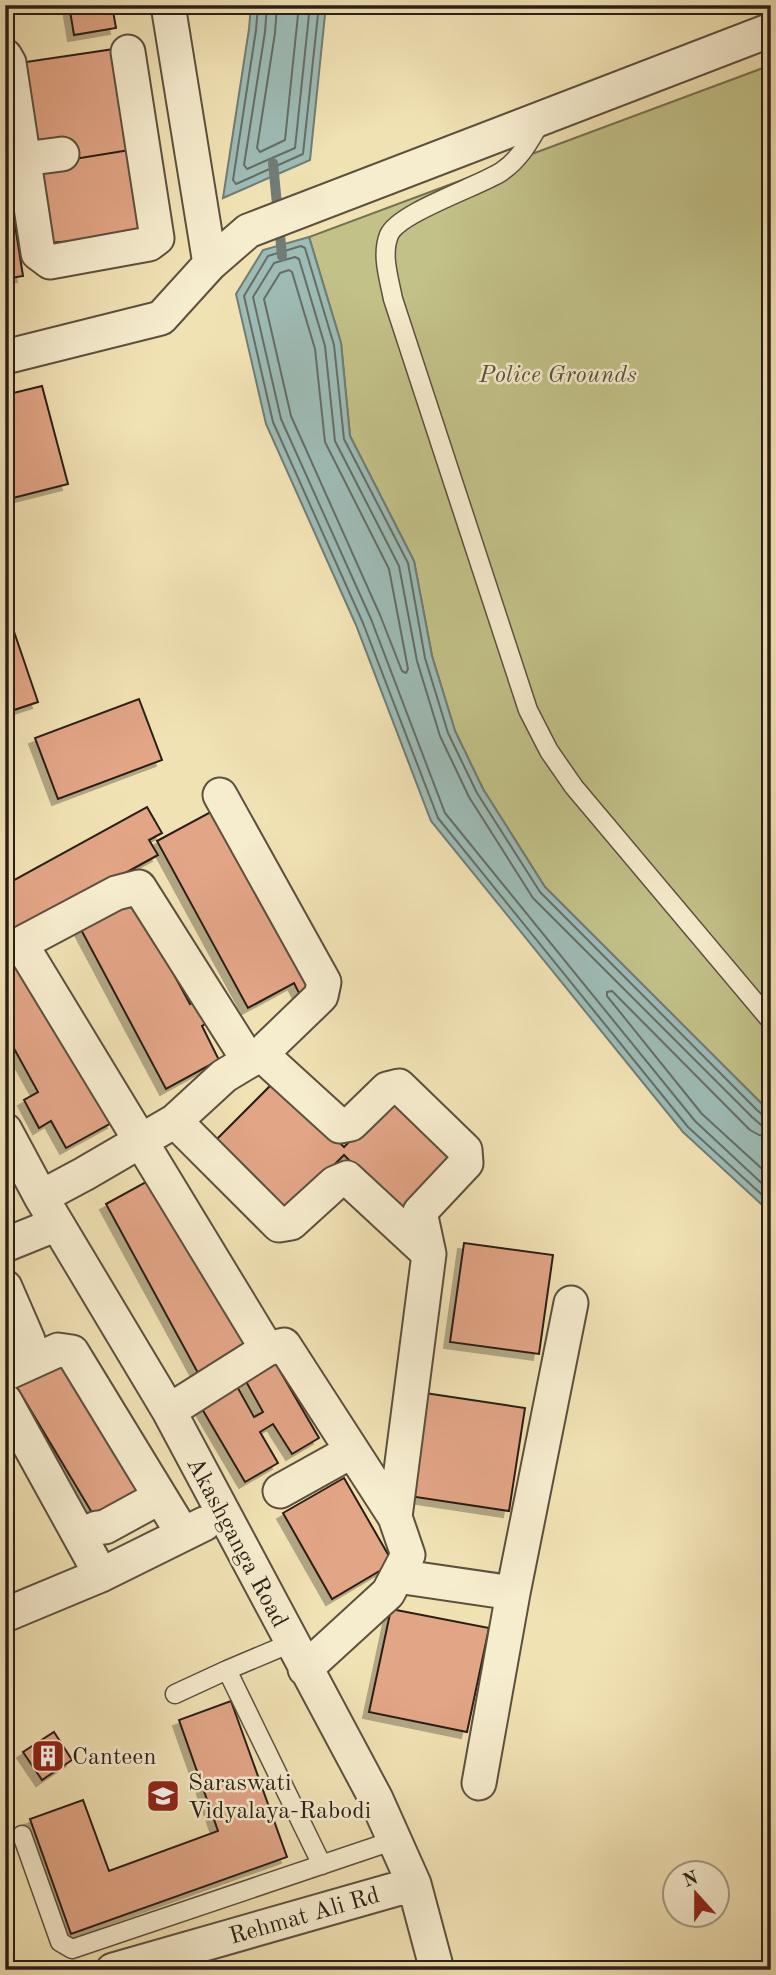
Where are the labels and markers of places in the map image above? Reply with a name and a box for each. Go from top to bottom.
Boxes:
building icon: Canteen [29,1737,67,1775]
place label: Canteen [72,1746,156,1770]
place label: Saraswati Vidyalaya-Rabodi [188,1772,371,1824]
school or university icon: Saraswati Vidyalaya-Rabodi [144,1777,182,1815]

